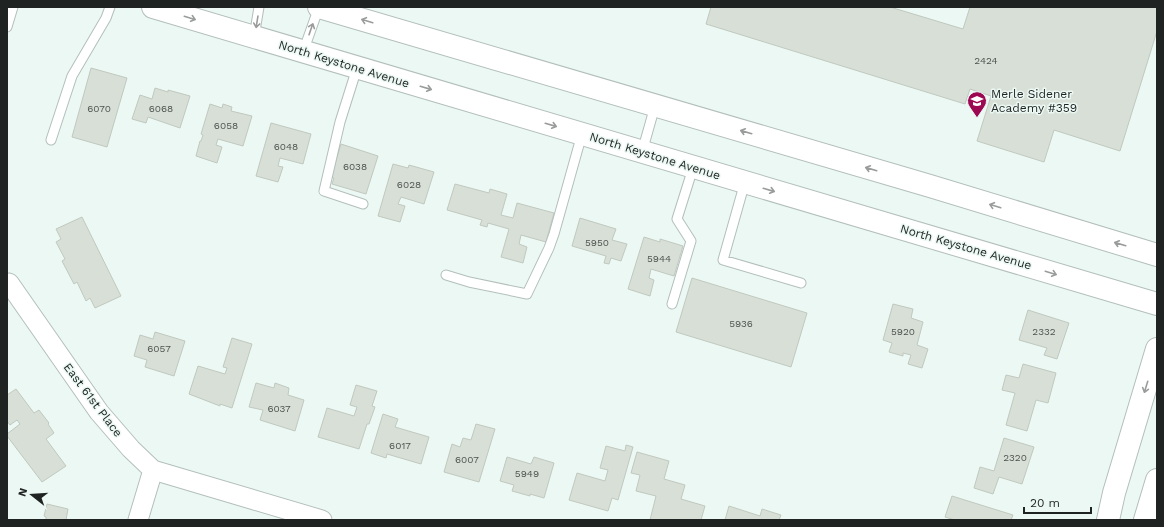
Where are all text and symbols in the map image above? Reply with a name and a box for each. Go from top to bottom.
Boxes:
one-way arrow [184,15,197,22]
one-way arrow [253,15,261,28]
one-way arrow [361,17,374,24]
one-way arrow [308,24,316,36]
street label: North Keystone Avenue [277,37,411,91]
house number: 2424 [974,55,998,66]
one-way arrow [419,85,432,92]
place label: Merle Sidener Academy #359 [991,87,1077,115]
school or university icon: Merle Sidener Academy #359 [966,90,988,118]
house number: 6070 [87,103,111,114]
house number: 6068 [149,103,173,114]
house number: 6058 [214,120,238,131]
one-way arrow [544,122,557,129]
one-way arrow [740,128,753,135]
street label: North Keystone Avenue [588,129,722,183]
house number: 6048 [274,141,298,152]
house number: 6038 [343,161,367,172]
one-way arrow [864,165,877,172]
house number: 6028 [397,179,421,190]
one-way arrow [763,187,776,194]
one-way arrow [989,202,1002,209]
street label: North Keystone Avenue [899,222,1033,272]
house number: 5950 [585,237,609,248]
one-way arrow [1113,240,1126,247]
house number: 5944 [647,253,671,264]
one-way arrow [1045,270,1058,277]
house number: 5936 [729,318,753,329]
house number: 5920 [891,326,915,337]
house number: 2332 [1032,326,1056,337]
house number: 6057 [147,343,171,354]
street label: East 61st Place [61,360,125,440]
one-way arrow [1142,380,1149,393]
house number: 6037 [267,403,291,414]
house number: 6017 [389,440,411,451]
house number: 2320 [1003,452,1027,463]
house number: 6007 [455,454,479,465]
house number: 5949 [515,468,539,479]
north arrow [12,475,52,515]
text: N [16,486,30,498]
scale bar [1024,489,1091,515]
text: 20 m [1030,496,1060,510]

